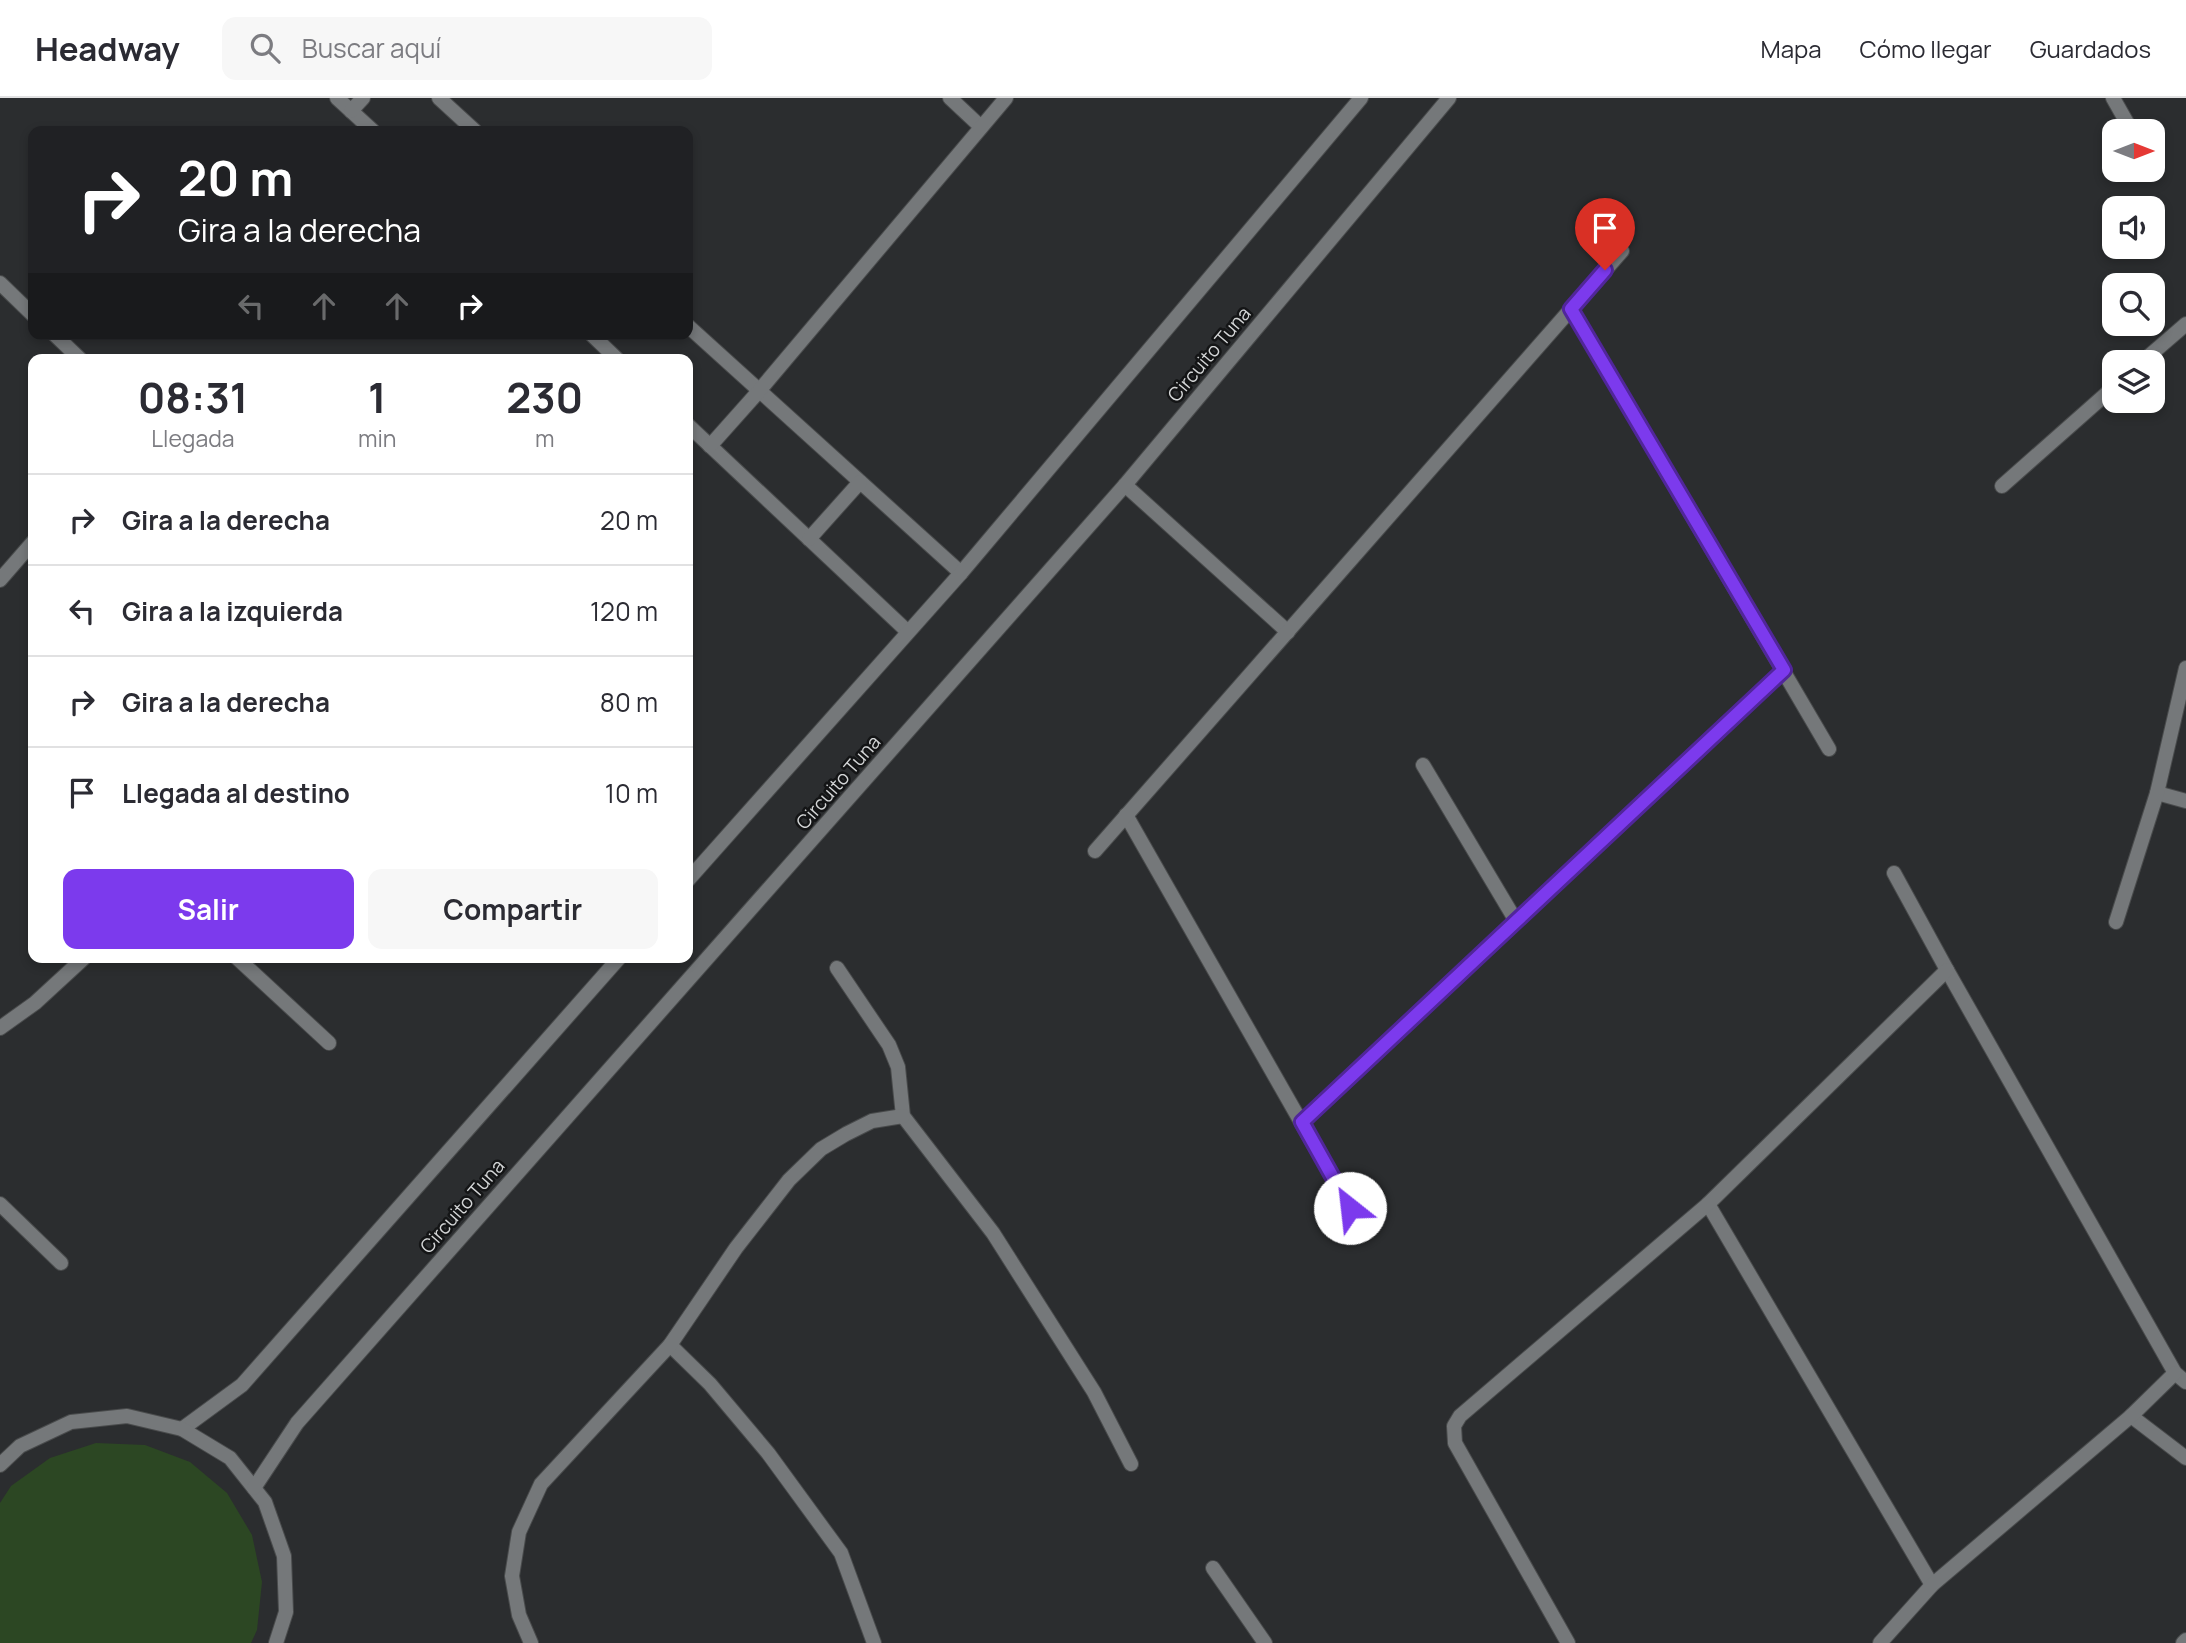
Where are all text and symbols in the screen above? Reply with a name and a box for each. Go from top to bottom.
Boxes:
search box [222,17,712,80]
text: Headway [35,26,180,71]
icon: search [246,29,284,67]
text: Buscar aquí [302,30,441,66]
text: Mapa [1761,32,1822,65]
text: Cómo llegar [1860,32,1992,65]
text: Guardados [2030,32,2151,65]
north arrow [2102,119,2165,182]
map controls [2102,119,2165,413]
text: 20 m [178,144,293,211]
icon: right [63,154,154,245]
button: sound [2102,196,2165,259]
pin [1575,198,1635,270]
text: Gira a la derecha [178,208,421,252]
icon: arrive [1586,209,1624,247]
button: search [2102,273,2165,336]
icon: left [232,287,270,325]
icon: ahead [305,287,343,325]
icon: ahead [378,287,416,325]
icon: right [451,287,489,325]
street label: Circuito Tuna [1162,301,1256,407]
button: layers [2102,350,2165,413]
text: 08:31 [138,368,248,426]
text: 1 [368,368,386,426]
text: 230 [506,368,583,426]
text: Llegada [151,422,235,454]
text: min [358,422,397,454]
text: m [535,422,554,454]
icon: right [63,501,101,539]
text: Gira a la derecha [122,502,330,538]
text: 20 m [600,502,658,538]
icon: left [63,592,101,630]
text: Gira a la izquierda [122,593,343,629]
text: 120 m [590,593,658,629]
icon: right [63,683,101,721]
text: Gira a la derecha [122,684,330,720]
text: 80 m [600,684,658,720]
street label: Circuito Tuna [790,729,886,835]
icon: arrive [63,774,101,812]
text: Llegada al destino [122,775,350,811]
text: 10 m [605,775,658,811]
button: Salir [63,869,354,949]
button: Compartir [368,869,658,949]
street label: Circuito Tuna [414,1153,510,1259]
position arrow [1313,1171,1387,1245]

